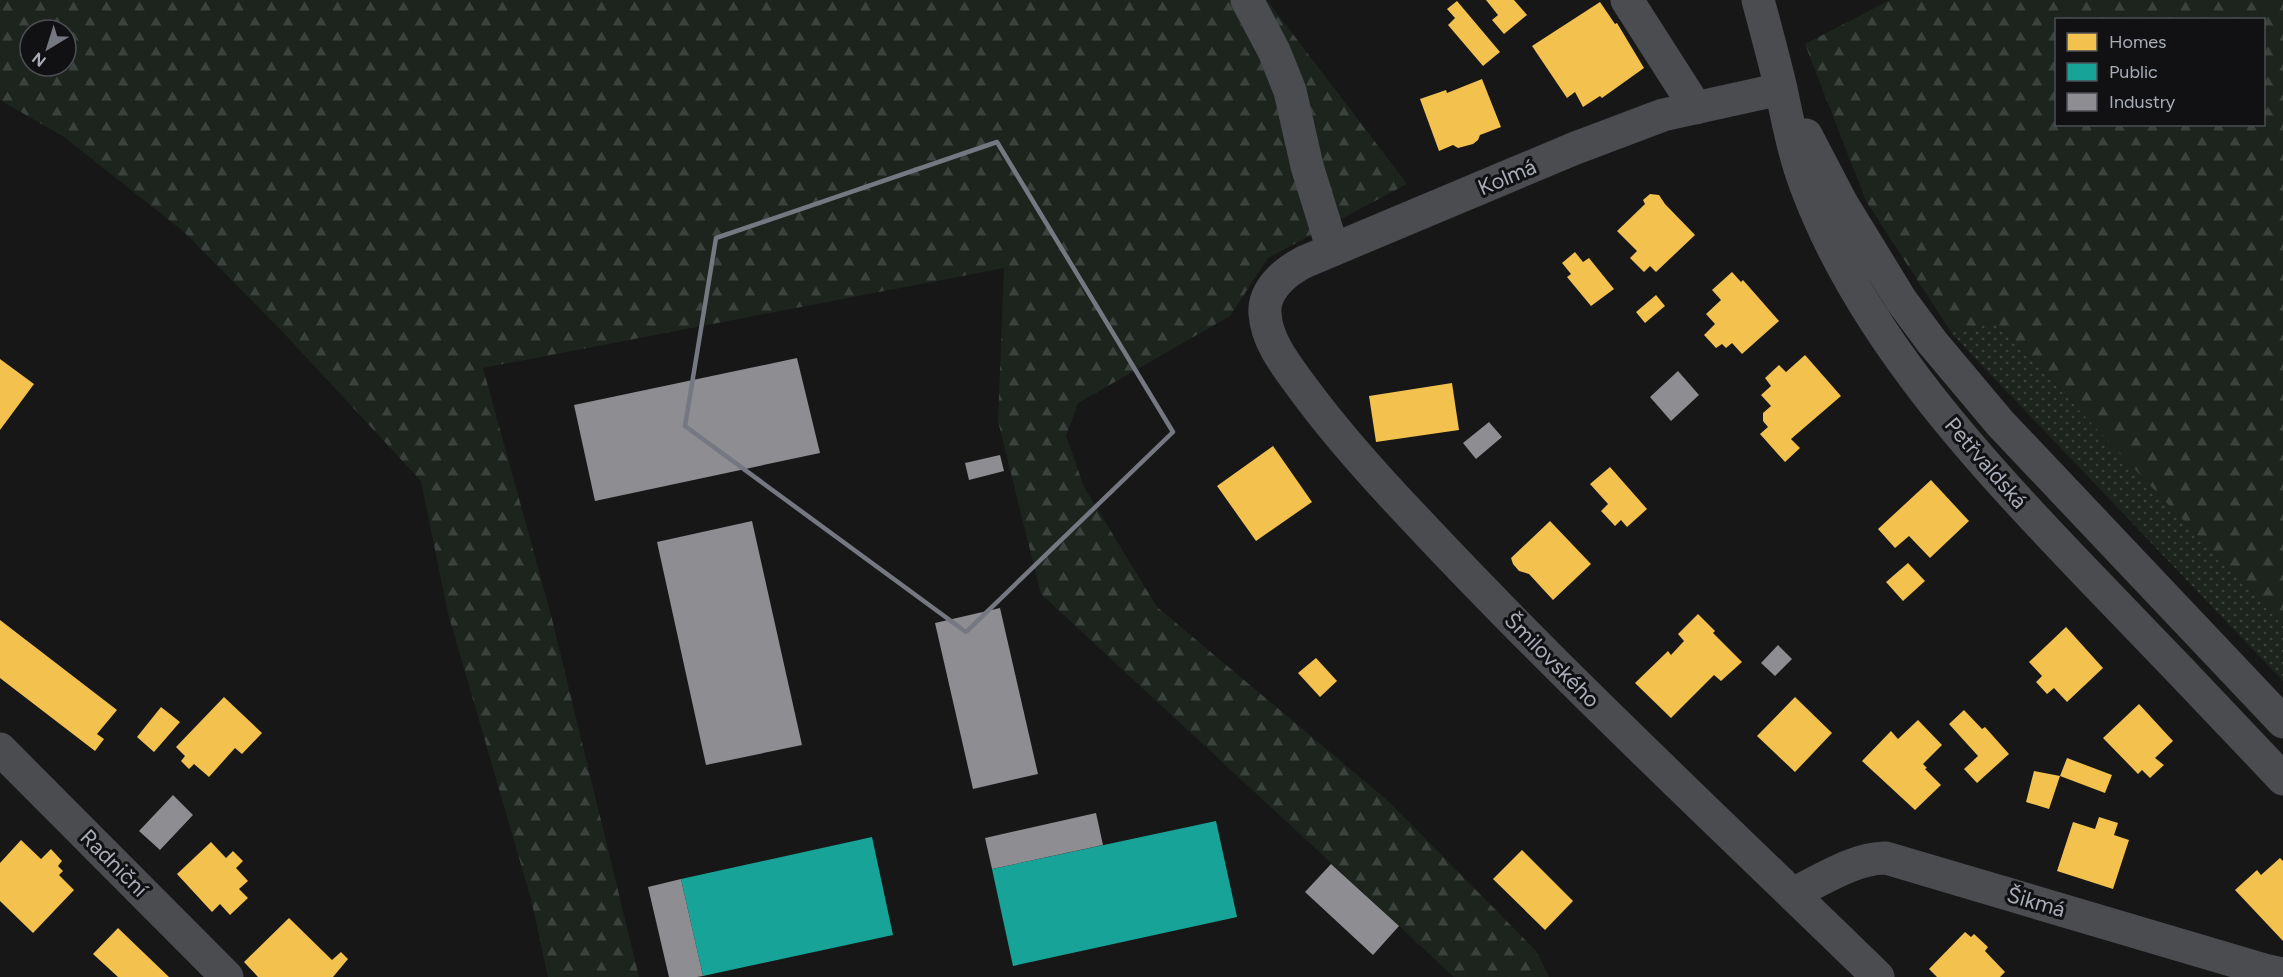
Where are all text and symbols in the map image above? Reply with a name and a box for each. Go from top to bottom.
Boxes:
north arrow [18,18,78,78]
legend [2055,18,2265,126]
text: Homes [2109,31,2167,53]
text: N [28,48,50,71]
text: Public [2109,61,2158,83]
text: Industry [2109,91,2176,113]
street label: Kolmá [1474,153,1540,201]
street label: Petřvaldská [1939,412,2033,514]
street label: Šmilovského [1499,607,1605,713]
street label: Radniční [75,824,154,903]
street label: Šikmá [2004,881,2068,923]

